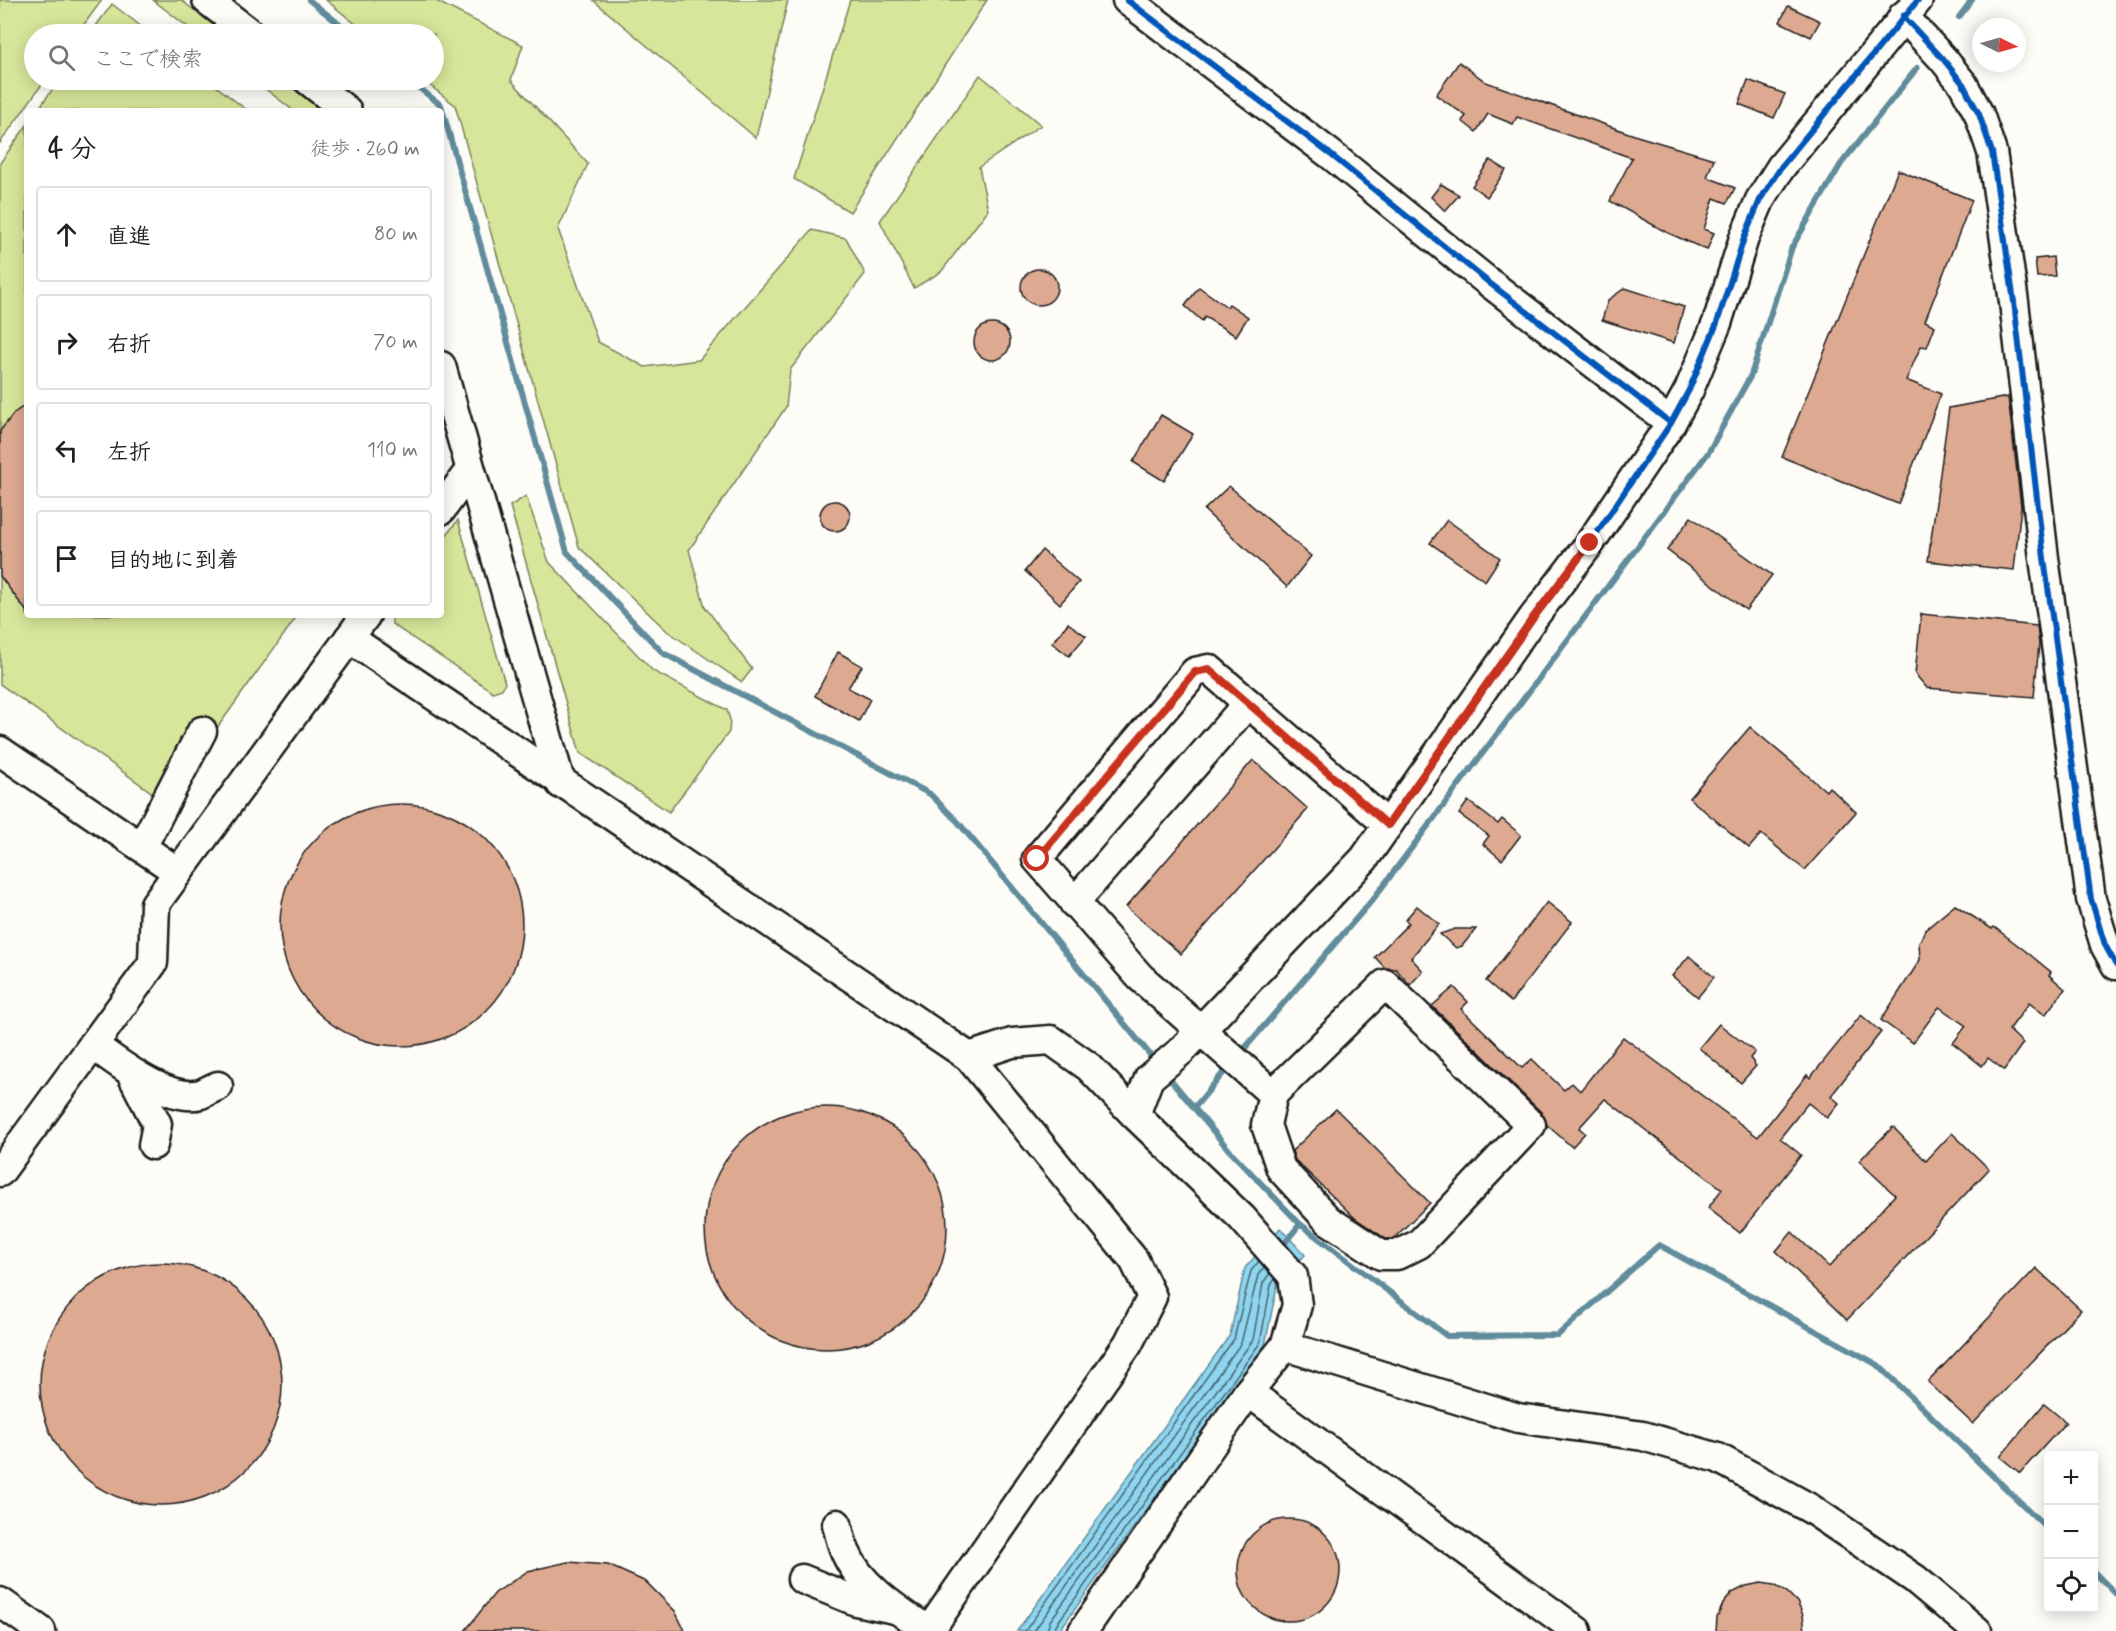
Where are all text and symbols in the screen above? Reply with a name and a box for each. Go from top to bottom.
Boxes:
north arrow [1972,18,2026,72]
search box [24,24,444,90]
icon: search [45,41,78,74]
text: ここで検索 [93,46,203,74]
text: 4 分 [48,133,96,167]
text: 徒歩 · 260 m [310,136,420,163]
icon: ahead [50,218,83,251]
text: 80 m [374,221,418,248]
text: 直進 [107,223,151,251]
icon: right [50,326,83,359]
text: 70 m [373,329,418,356]
text: 右折 [107,331,151,359]
icon: left [50,434,83,467]
text: 110 m [367,437,418,464]
text: 左折 [107,439,151,467]
route end [1576,529,1602,555]
icon: arrive [50,542,83,575]
text: 目的地に到着 [107,547,239,575]
route start [1023,845,1049,871]
map controls [2044,1451,2098,1613]
button: + [2044,1451,2098,1505]
button: − [2044,1505,2098,1559]
button: locate [2044,1559,2098,1613]

